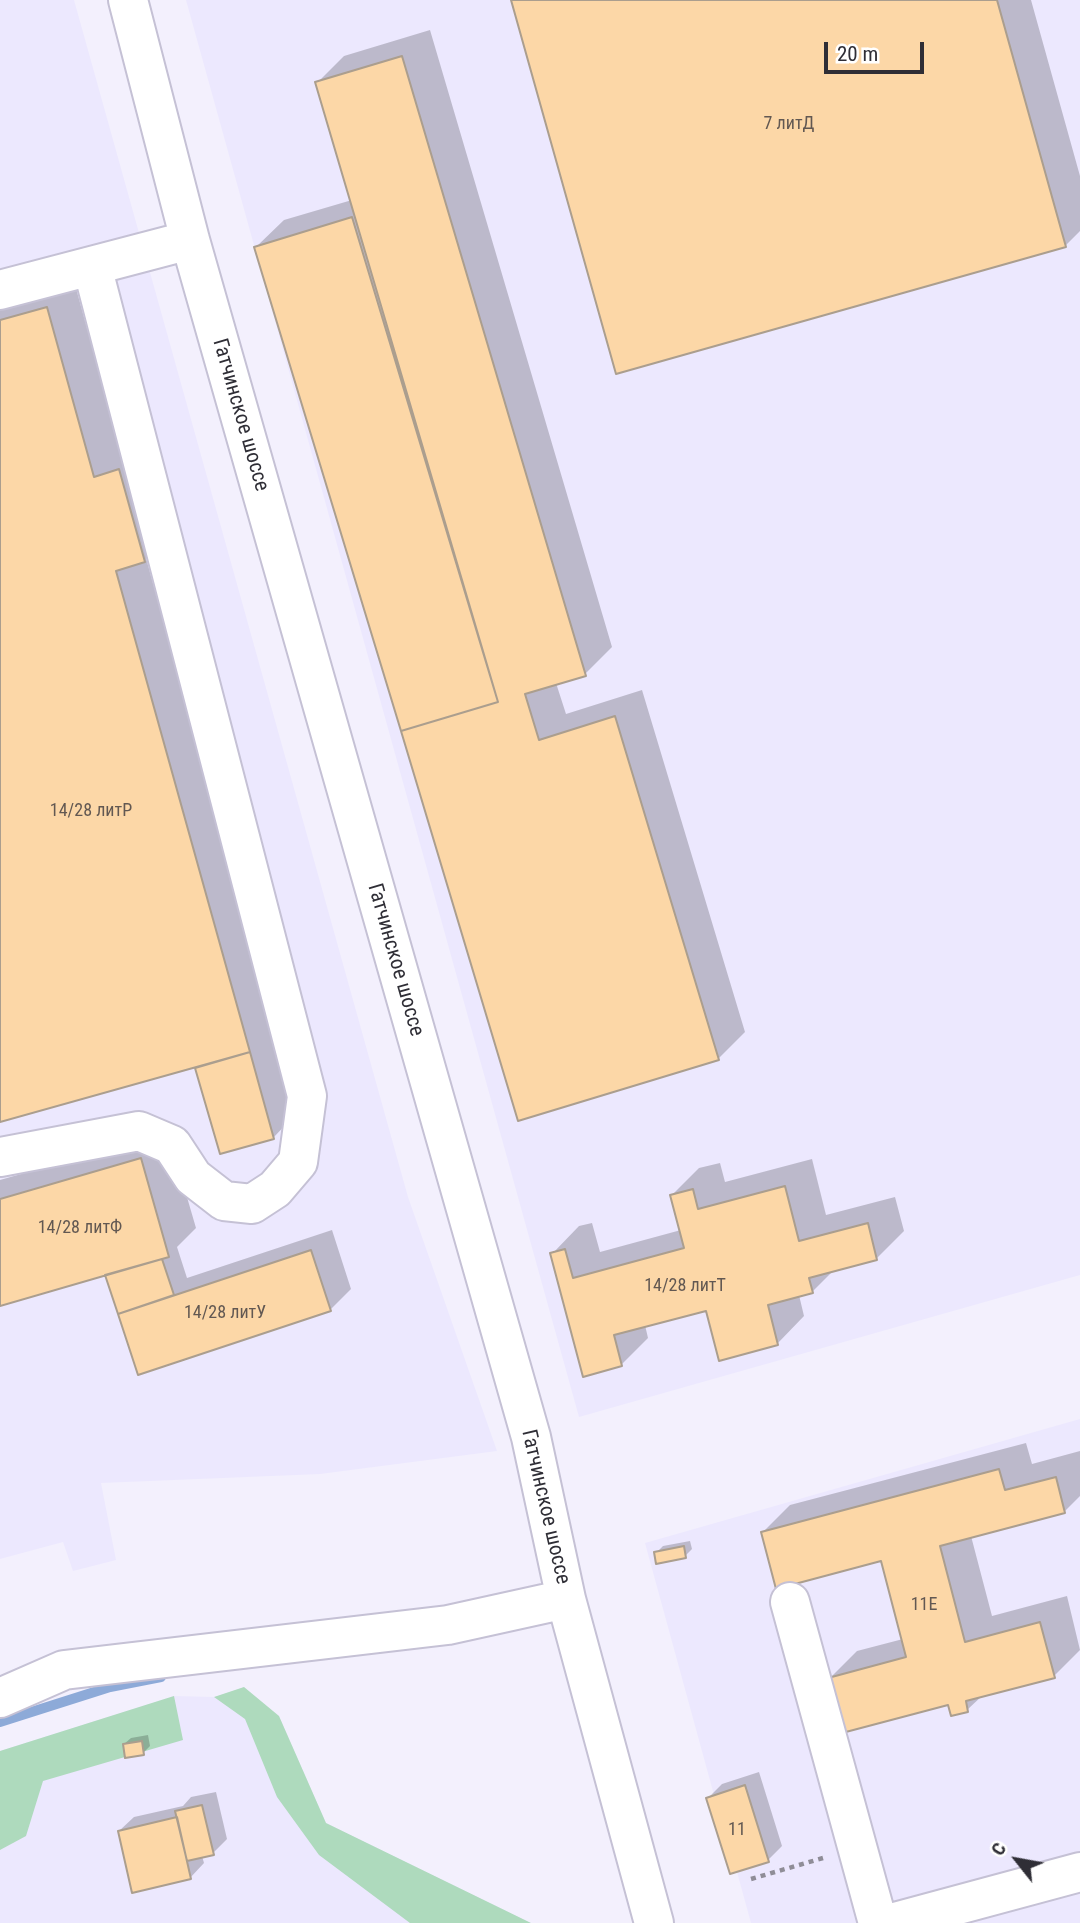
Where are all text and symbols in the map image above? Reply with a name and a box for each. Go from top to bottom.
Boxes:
scale bar [828,28,928,72]
text: 20 m [837,42,878,66]
house number: 7 литД [764,113,814,135]
street label: Гатчинское шоссе [206,336,274,494]
house number: 14/28 литР [50,800,132,822]
street label: Гатчинское шоссе [361,881,429,1039]
house number: 14/28 литФ [38,1217,122,1239]
house number: 14/28 литТ [644,1275,726,1297]
house number: 14/28 литУ [184,1302,266,1324]
street label: Гатчинское шоссе [515,1427,575,1587]
house number: 11Е [911,1594,937,1616]
house number: 11 [728,1819,746,1841]
north arrow [982,1825,1052,1895]
text: С [986,1838,1011,1859]

